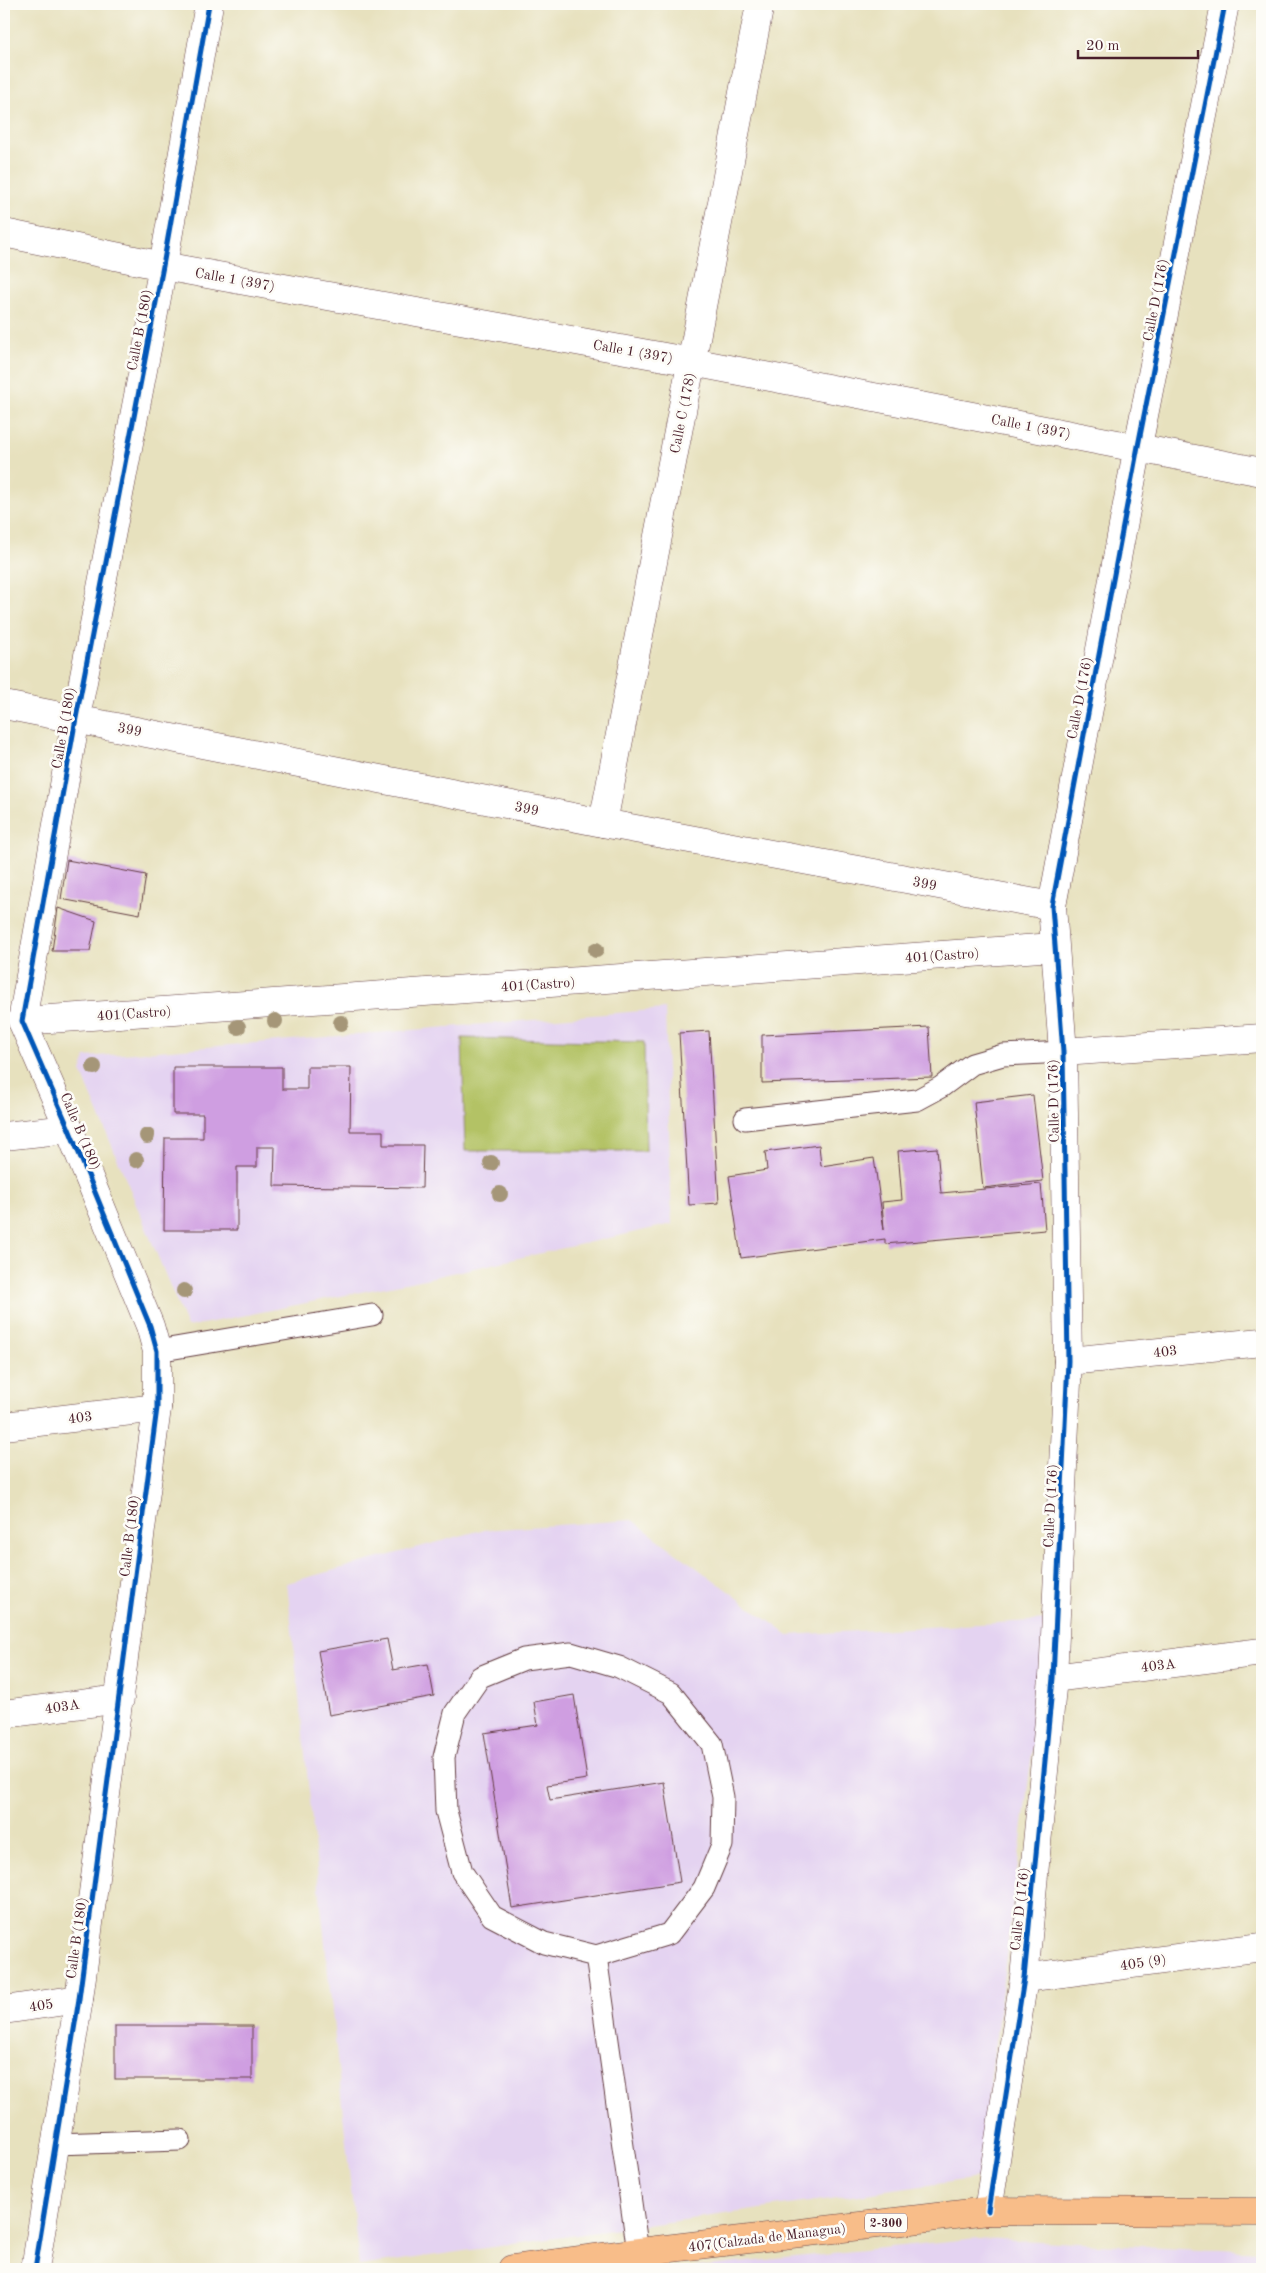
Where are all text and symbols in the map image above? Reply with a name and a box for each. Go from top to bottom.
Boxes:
scale bar [1078,28,1198,60]
text: 20 m [1086,39,1120,54]
street label: Calle D (176) [1141,258,1171,343]
street label: Calle 1 (397) [194,266,276,294]
street label: Calle B (180) [125,288,155,372]
street label: Calle 1 (397) [592,338,674,366]
street label: Calle C (178) [668,371,698,455]
street label: Calle 1 (397) [990,412,1072,442]
street label: Calle D (176) [1065,656,1095,741]
street label: Calle B (180) [50,686,78,770]
street label: 399 [117,721,143,739]
street label: 399 [514,800,540,818]
street label: 399 [912,875,938,893]
street label: 401(Castro) [904,946,980,966]
street label: 401(Castro) [500,975,576,995]
street label: 401(Castro) [96,1004,172,1024]
street label: Calle D (176) [1046,1059,1062,1143]
street label: Calle B (180) [58,1091,103,1172]
street label: 403 [1152,1344,1178,1360]
street label: 403 [67,1410,93,1426]
street label: Calle D (176) [1042,1464,1060,1548]
street label: Calle B (180) [118,1494,142,1578]
street label: 403A [1140,1657,1177,1675]
street label: 403A [44,1698,81,1716]
street label: Calle D (176) [1009,1867,1031,1951]
street label: Calle B (180) [64,1896,90,1980]
street label: 405 (9) [1119,1953,1167,1973]
street label: 405 [28,1997,54,2015]
road number: 2-300 [865,2214,907,2232]
street label: 407(Calzada de Managua) [687,2221,847,2255]

